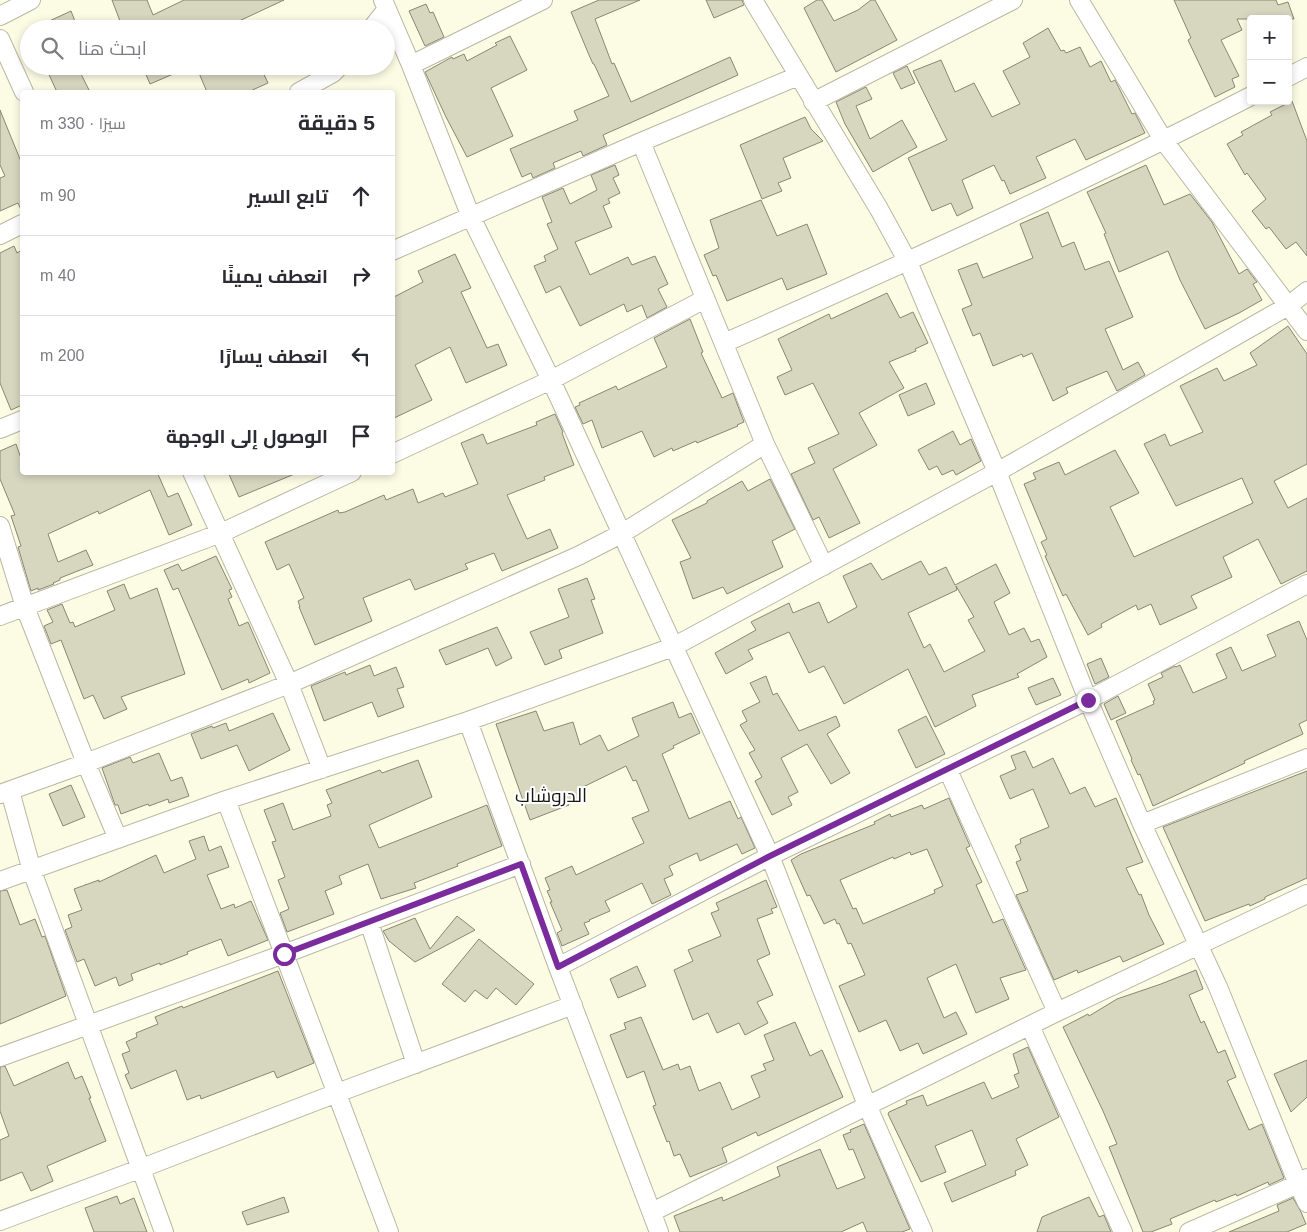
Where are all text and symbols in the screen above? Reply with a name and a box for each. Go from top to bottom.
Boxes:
map controls [1247,15,1292,105]
button: + [1247,15,1292,60]
search box [20,20,395,75]
icon: search [38,34,66,62]
text: ابحث هنا [78,38,147,59]
button: − [1247,60,1292,105]
text: 5 دقيقة [298,111,375,134]
text: سيرًا · 330 m [40,115,126,132]
icon: ahead [347,182,375,210]
text: تابع السير [247,186,328,207]
text: 90 m [40,187,76,204]
icon: right [347,262,375,290]
text: انعطف يمينًا [221,266,328,287]
text: 40 m [40,267,76,284]
icon: left [347,342,375,370]
text: انعطف يسارًا [219,346,328,367]
text: 200 m [40,347,84,364]
icon: arrive [347,422,375,450]
text: الوصول إلى الوجهة [166,426,328,447]
route end [1077,689,1100,712]
district label: الدروشاب [515,785,587,807]
route start [273,943,296,966]

